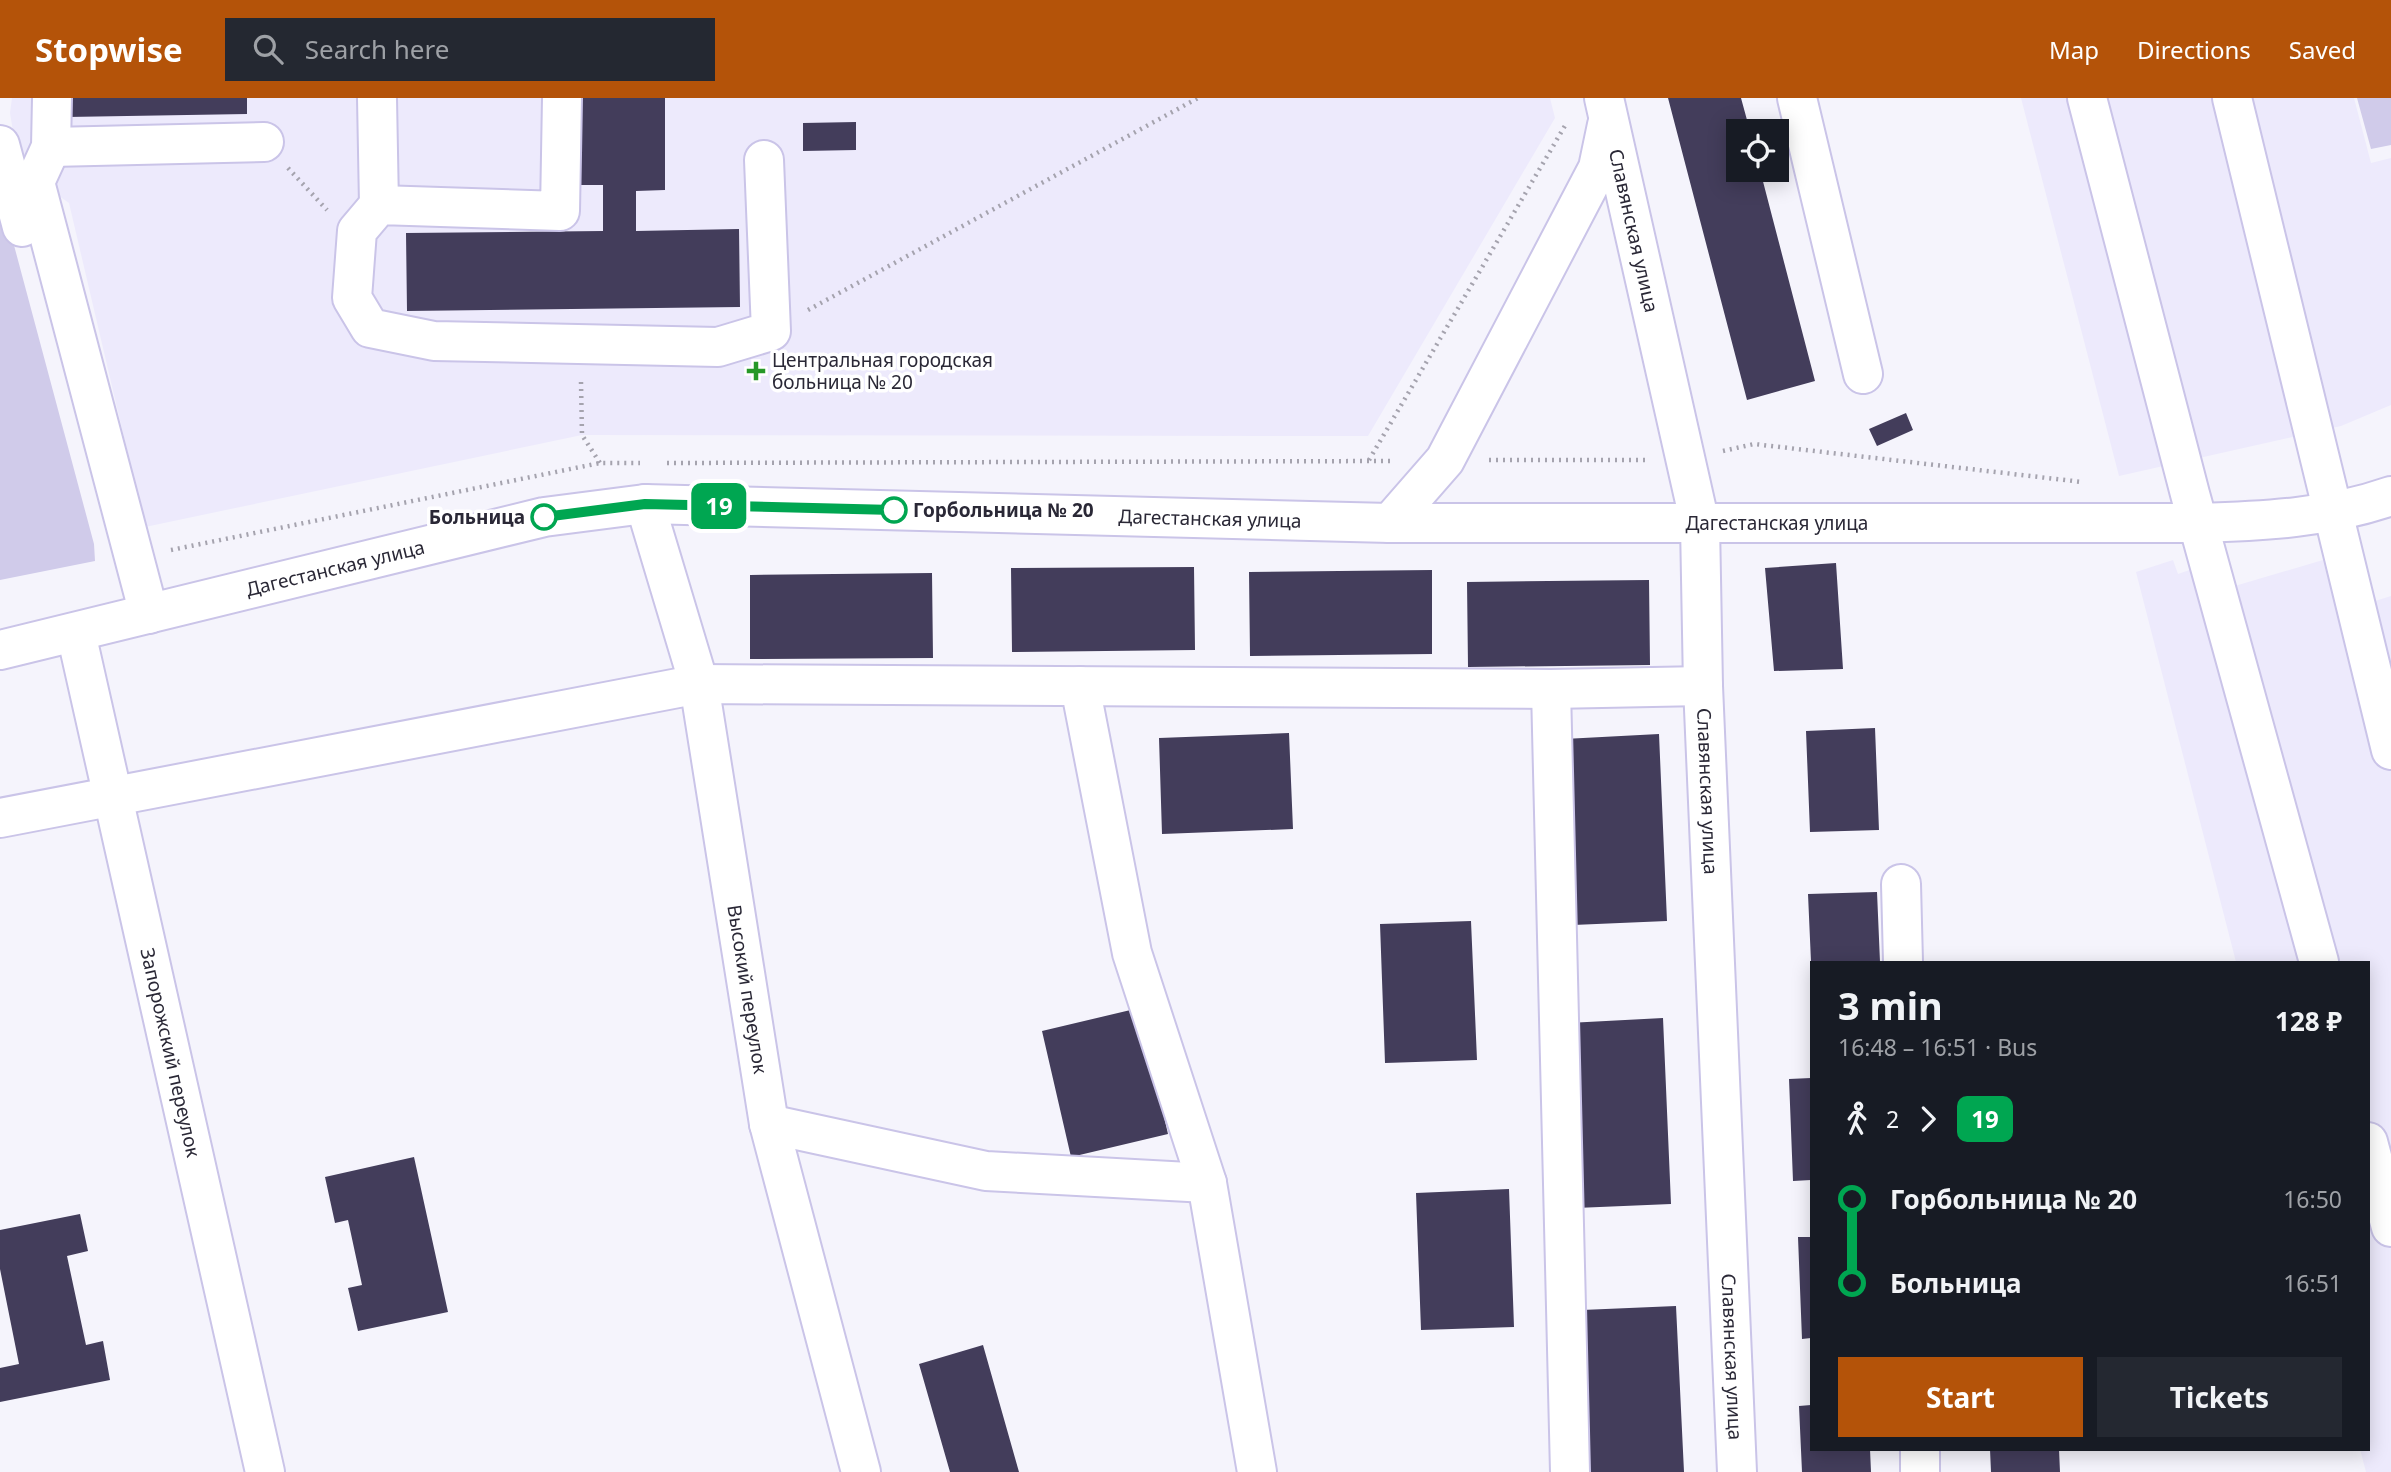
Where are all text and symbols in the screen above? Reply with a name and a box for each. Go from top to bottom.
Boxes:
search box [225,18,715,81]
text: Stopwise [35,27,183,72]
icon: search [249,30,287,68]
text: Search here [305,31,449,67]
text: Map [2049,33,2099,66]
text: Directions [2137,33,2251,66]
text: Saved [2289,33,2356,66]
map controls [1726,119,1789,182]
button: locate [1726,119,1789,182]
street label: Славянская улица [1603,146,1665,315]
place label: Центральная городская больница № 20 [772,347,993,395]
marker: Центральная городская больница № 20 [746,361,766,381]
line badge: 19 [688,483,750,529]
text: 19 [705,489,733,522]
marker: Горбольница № 20 [881,497,907,523]
place label: Горбольница № 20 [913,497,1094,523]
street label: Дагестанская улица [1118,503,1302,534]
place label: Больница [429,504,525,530]
marker: Больница [531,504,557,530]
street label: Дагестанская улица [1685,510,1868,536]
street label: Дагестанская улица [243,534,427,602]
street label: Славянская улица [1691,707,1724,875]
street label: Высокий переулок [721,903,774,1076]
street label: Запорожский переулок [134,945,207,1160]
text: 3 min [1838,979,1943,1031]
text: 128 ₽ [2275,1003,2342,1039]
text: 16:48 – 16:51 · Bus [1838,1031,2037,1063]
icon: walk [1838,1100,1876,1138]
icon: forward [1909,1100,1947,1138]
text: 19 [1971,1102,1999,1135]
text: 2 [1886,1103,1899,1135]
text: Горбольница № 20 [1890,1181,2137,1217]
text: 16:50 [2283,1183,2342,1215]
text: Больница [1890,1265,2022,1301]
text: 16:51 [2283,1267,2342,1299]
street label: Славянская улица [1715,1273,1749,1441]
button: Start [1838,1357,2083,1437]
button: Tickets [2097,1357,2342,1437]

